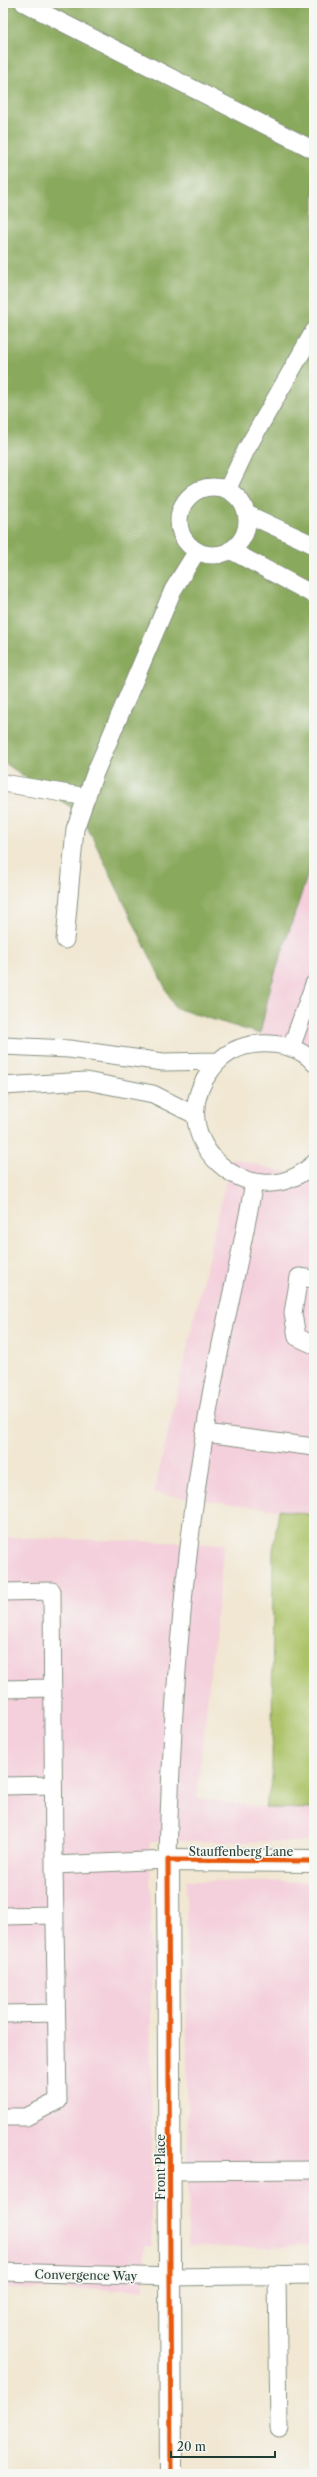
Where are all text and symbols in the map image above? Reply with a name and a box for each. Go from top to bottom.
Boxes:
street label: Stauffenberg Lane [189,1844,293,1859]
street label: Front Place [153,2134,168,2200]
street label: Convergence Way [34,2267,138,2283]
scale bar [171,2433,275,2459]
text: 20 m [177,2439,206,2454]

